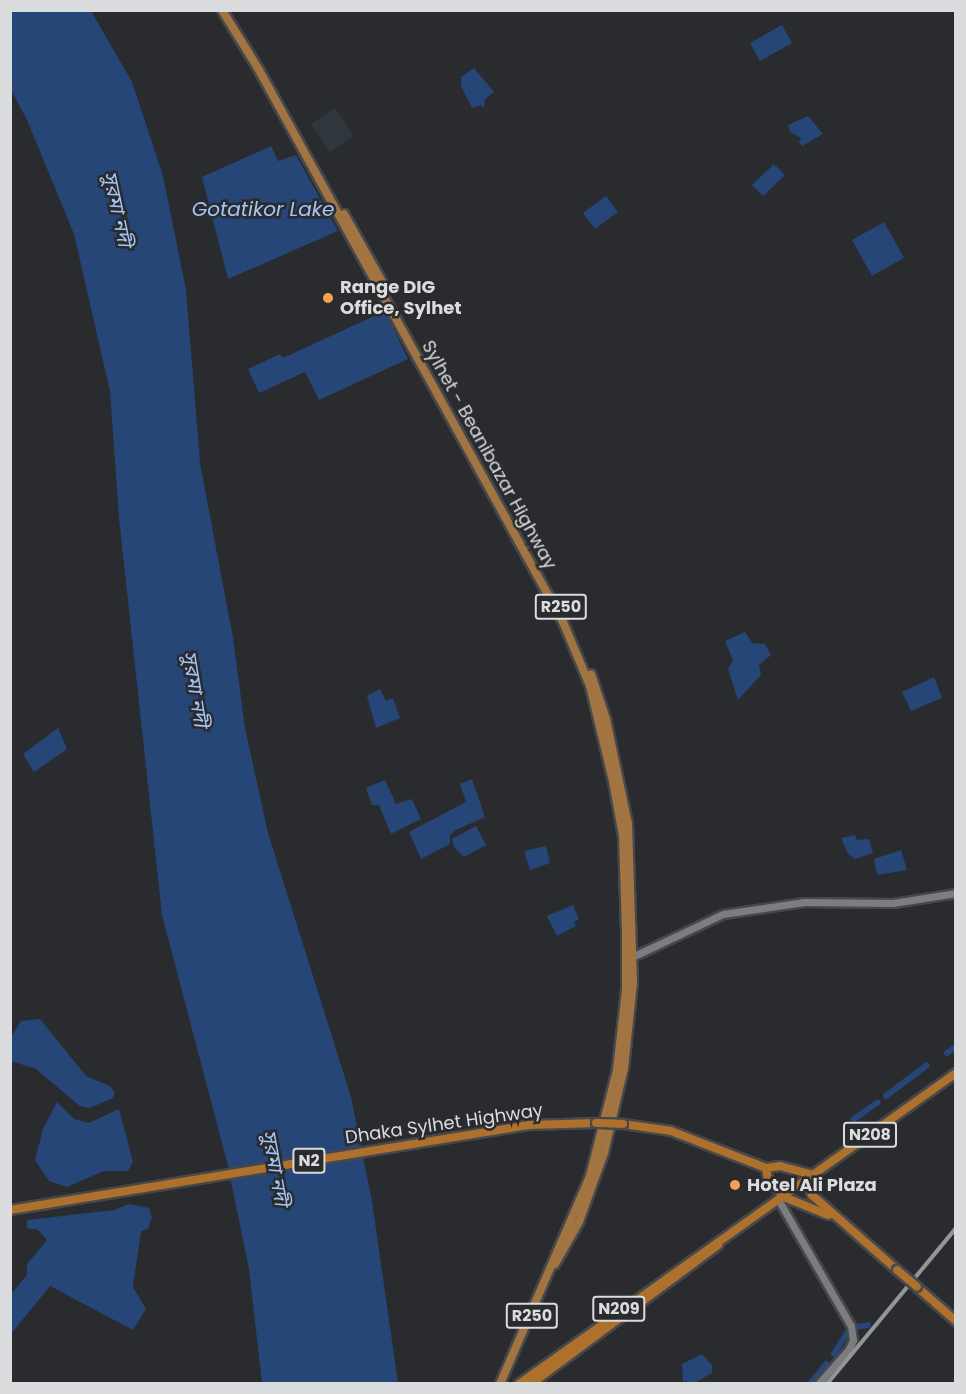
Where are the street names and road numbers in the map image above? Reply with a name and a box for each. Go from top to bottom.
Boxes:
street label: Sylhet - Beanibazar Highway [417,337,561,573]
road number: R250 [534,594,588,620]
street label: Dhaka Sylhet Highway [344,1099,544,1149]
road number: N208 [843,1122,897,1148]
road number: N2 [291,1148,327,1174]
road number: N209 [592,1296,646,1322]
road number: R250 [505,1303,559,1329]

